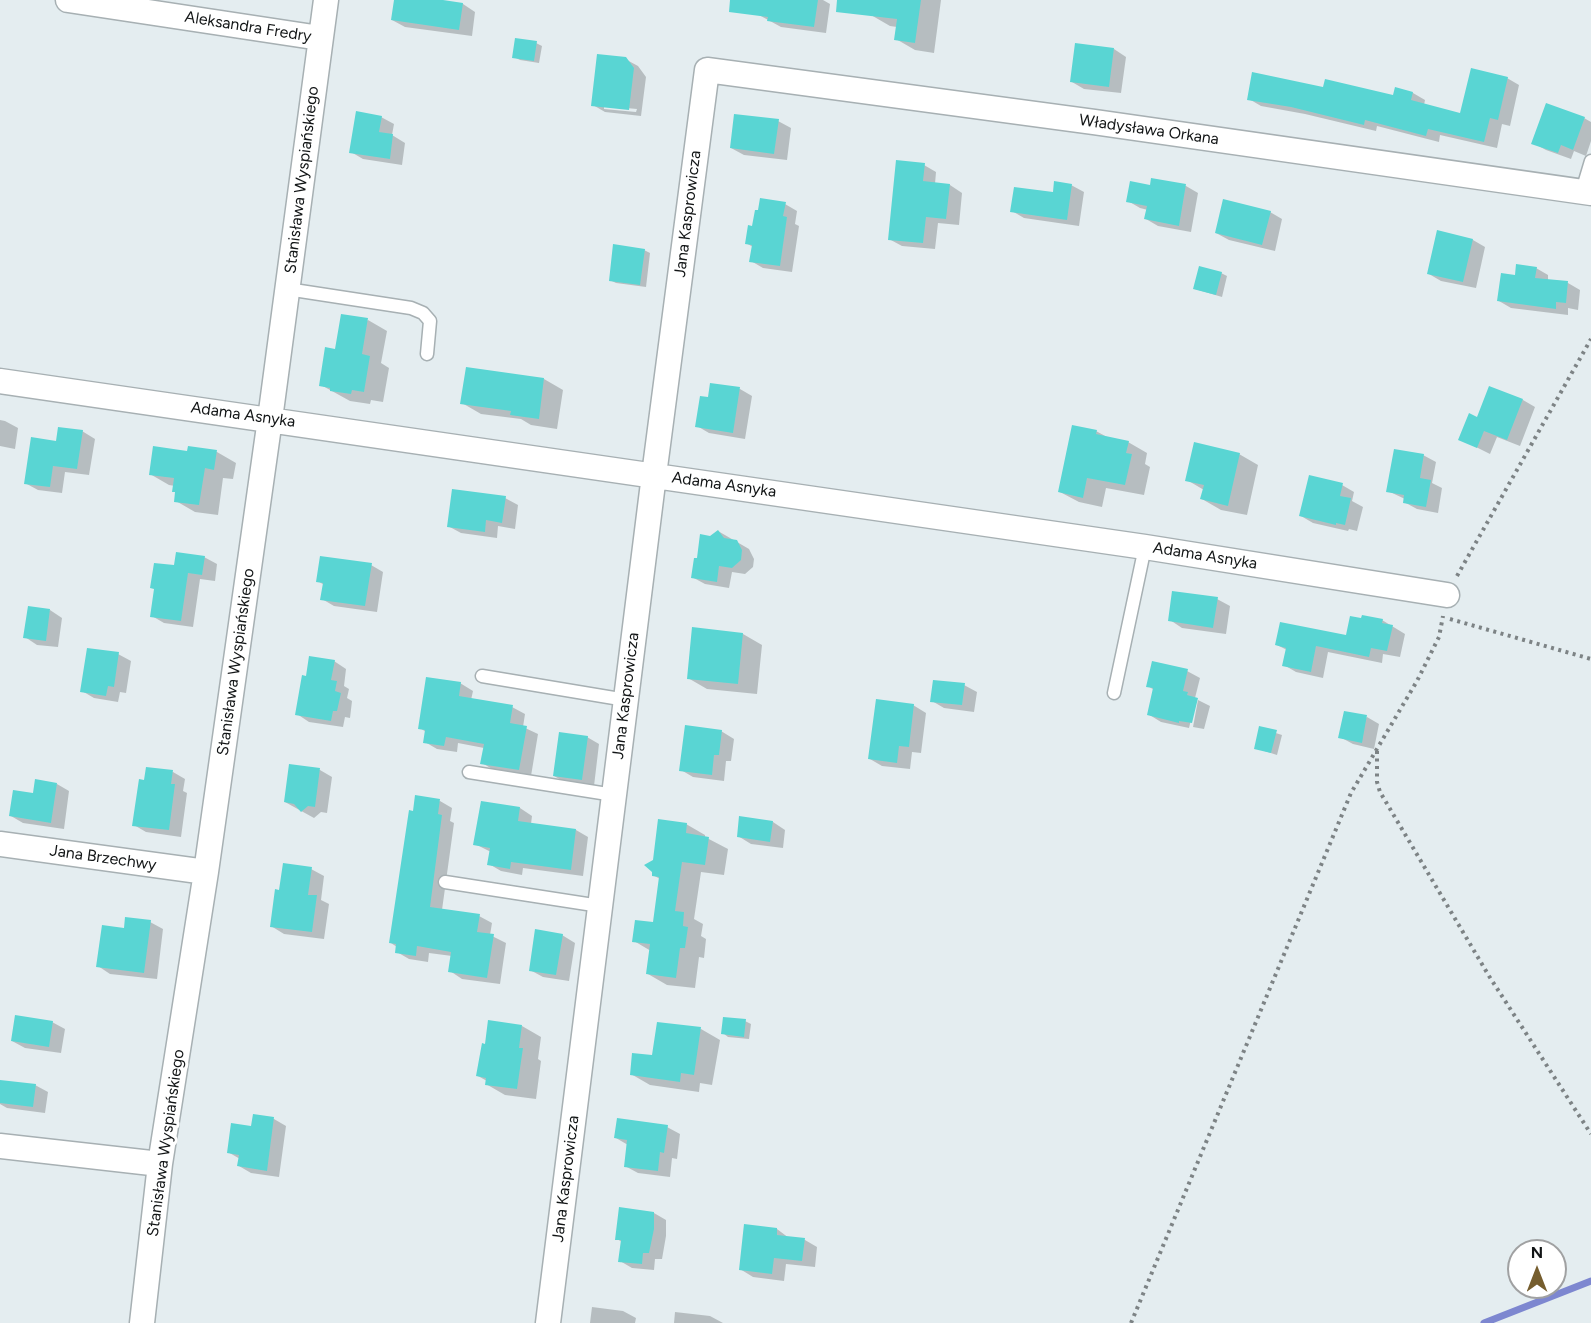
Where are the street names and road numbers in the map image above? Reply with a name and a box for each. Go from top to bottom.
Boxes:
street label: Aleksandra Fredry [183,7,313,47]
street label: Stanisława Wyspiańskiego [281,85,323,275]
street label: Władysława Orkana [1078,111,1220,149]
street label: Jana Kasprowicza [671,150,705,278]
street label: Adama Asnyka [190,398,296,432]
street label: Adama Asnyka [671,468,777,502]
street label: Adama Asnyka [1152,538,1258,574]
street label: Stanisława Wyspiańskiego [213,567,259,757]
street label: Jana Kasprowicza [609,632,643,760]
street label: Jana Brzechwy [48,841,158,875]
street label: Stanisława Wyspiańskiego [143,1048,189,1238]
street label: Jana Kasprowicza [549,1115,583,1243]

